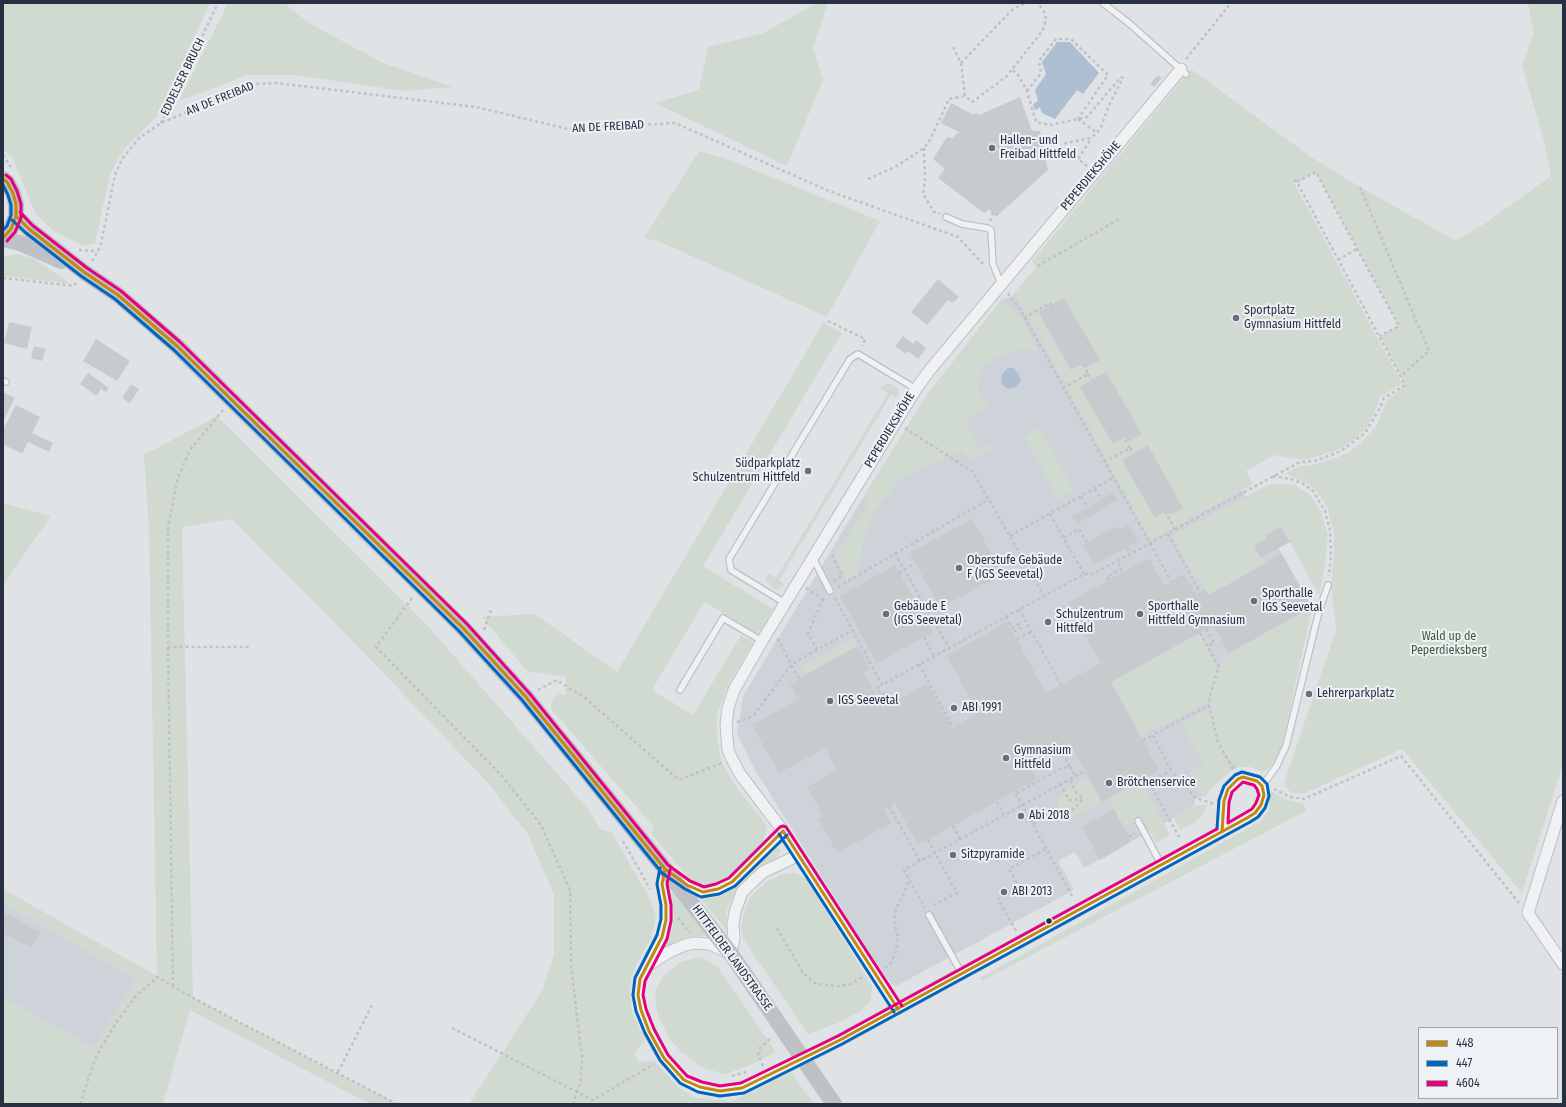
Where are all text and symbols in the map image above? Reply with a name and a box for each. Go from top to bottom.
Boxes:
street label: EDDELSER BRUCH [158,36,208,118]
street label: AN DE FREIBAD [184,79,256,119]
street label: AN DE FREIBAD [572,118,644,136]
place label: Hallen- und Freibad Hittfeld [1000,134,1076,162]
street label: PEPERDIEKSHÖHE [1058,138,1124,214]
marker: Hallen- und Freibad Hittfeld [987,143,997,153]
place label: Sportplatz Gymnasium Hittfeld [1244,304,1341,332]
marker: Sportplatz Gymnasium Hittfeld [1231,313,1241,323]
street label: PEPERDIEKSHÖHE [862,389,918,471]
place label: Südparkplatz Schulzentrum Hittfeld [693,457,800,485]
marker: Südparkplatz Schulzentrum Hittfeld [803,466,813,476]
place label: Oberstufe Gebäude F (IGS Seevetal) [967,554,1062,582]
marker: Oberstufe Gebäude F (IGS Seevetal) [954,563,964,573]
place label: Sporthalle IGS Seevetal [1262,587,1323,615]
marker: Sporthalle IGS Seevetal [1249,596,1259,606]
place label: Gebäude E (IGS Seevetal) [894,600,962,628]
place label: Sporthalle Hittfeld Gymnasium [1148,600,1245,628]
place label: Schulzentrum Hittfeld [1056,608,1123,636]
marker: Gebäude E (IGS Seevetal) [881,609,891,619]
marker: Sporthalle Hittfeld Gymnasium [1135,609,1145,619]
marker: Schulzentrum Hittfeld [1043,617,1053,627]
park label: Wald up de Peperdieksberg [1411,630,1487,658]
place label: Lehrerparkplatz [1317,687,1394,701]
marker: Lehrerparkplatz [1304,689,1314,699]
place label: IGS Seevetal [838,694,899,708]
marker: IGS Seevetal [825,696,835,706]
place label: ABI 1991 [962,701,1002,715]
marker: ABI 1991 [949,703,959,713]
place label: Gymnasium Hittfeld [1014,744,1071,772]
marker: Gymnasium Hittfeld [1001,753,1011,763]
place label: Brötchenservice [1117,776,1196,790]
marker: Brötchenservice [1104,778,1114,788]
place label: Abi 2018 [1029,809,1069,823]
marker: Abi 2018 [1016,811,1026,821]
place label: Sitzpyramide [961,848,1025,862]
marker: Sitzpyramide [948,850,958,860]
place label: ABI 2013 [1012,885,1052,899]
marker: ABI 2013 [999,887,1009,897]
street label: HITTFELDER LANDSTRASSE [689,902,775,1014]
unlabelled marker [1044,916,1054,926]
legend [1418,1027,1558,1099]
text: 448 [1456,1036,1474,1050]
text: 447 [1456,1056,1472,1070]
text: 4604 [1456,1076,1480,1090]

